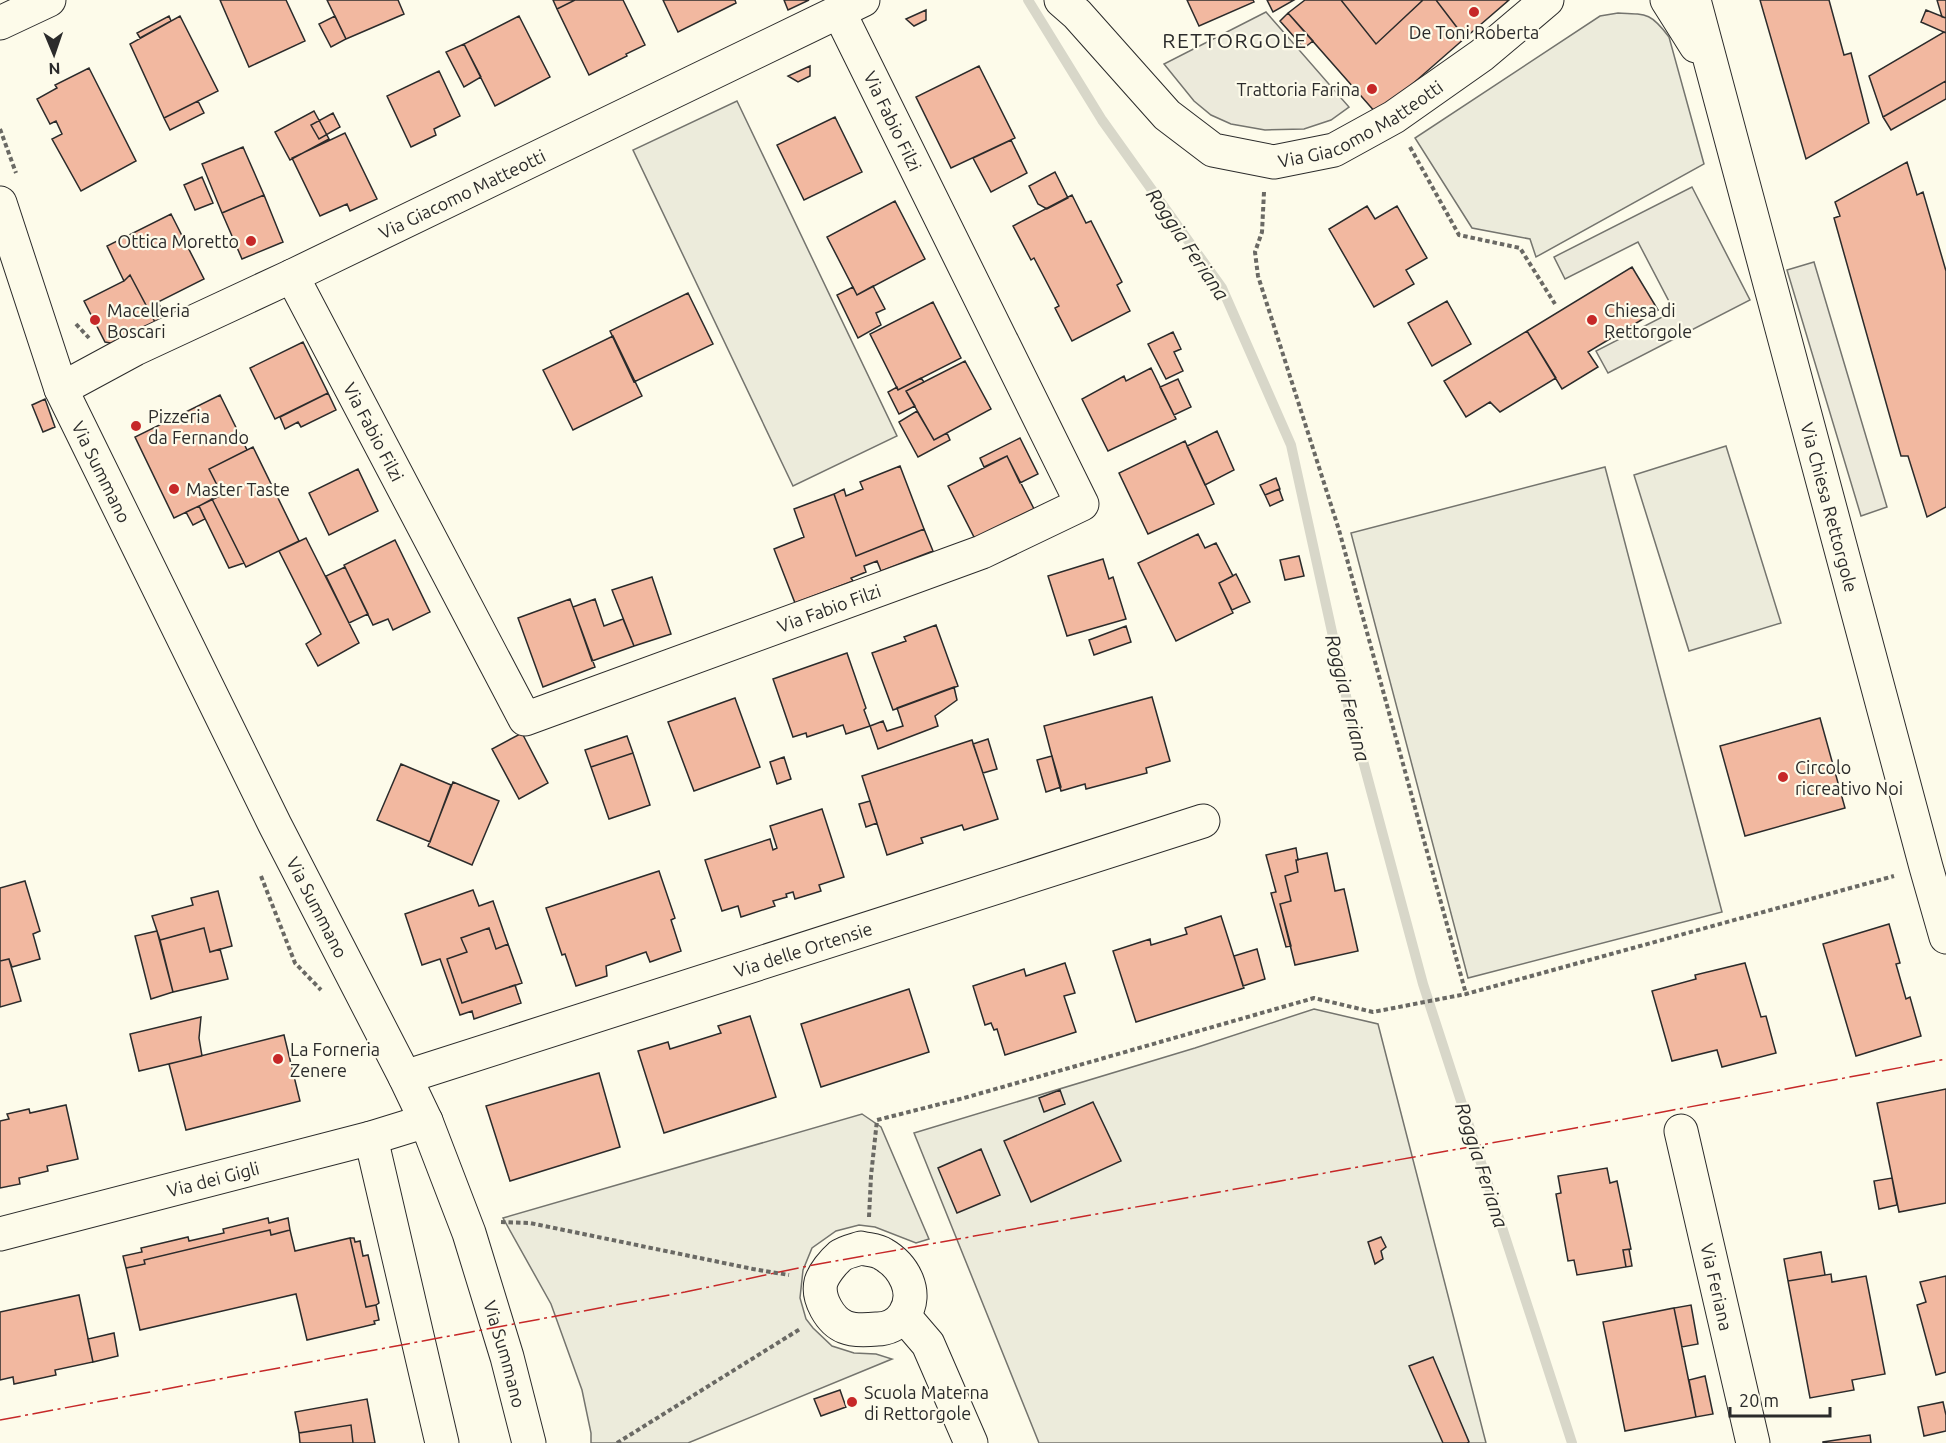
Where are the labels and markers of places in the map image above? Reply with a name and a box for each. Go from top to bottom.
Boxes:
marker: De Toni Roberta [1467,5,1481,19]
place label: De Toni Roberta [1409,22,1539,42]
place label: Trattoria Farina [1237,79,1360,99]
marker: Trattoria Farina [1365,82,1379,96]
place label: Ottica Moretto [117,231,239,251]
marker: Ottica Moretto [244,234,258,248]
place label: Macelleria Boscari [107,300,190,341]
place label: Chiesa di Rettorgole [1604,300,1692,341]
marker: Macelleria Boscari [88,313,102,327]
marker: Chiesa di Rettorgole [1585,313,1599,327]
place label: Pizzeria da Fernando [148,406,249,447]
marker: Pizzeria da Fernando [129,419,143,433]
place label: Master Taste [186,479,290,499]
marker: Master Taste [167,482,181,496]
place label: Circolo ricreativo Noi [1795,757,1903,798]
marker: Circolo ricreativo Noi [1776,770,1790,784]
place label: La Forneria Zenere [290,1039,380,1080]
marker: La Forneria Zenere [271,1052,285,1066]
place label: Scuola Materna di Rettorgole [864,1382,989,1423]
marker: Scuola Materna di Rettorgole [845,1395,859,1409]

